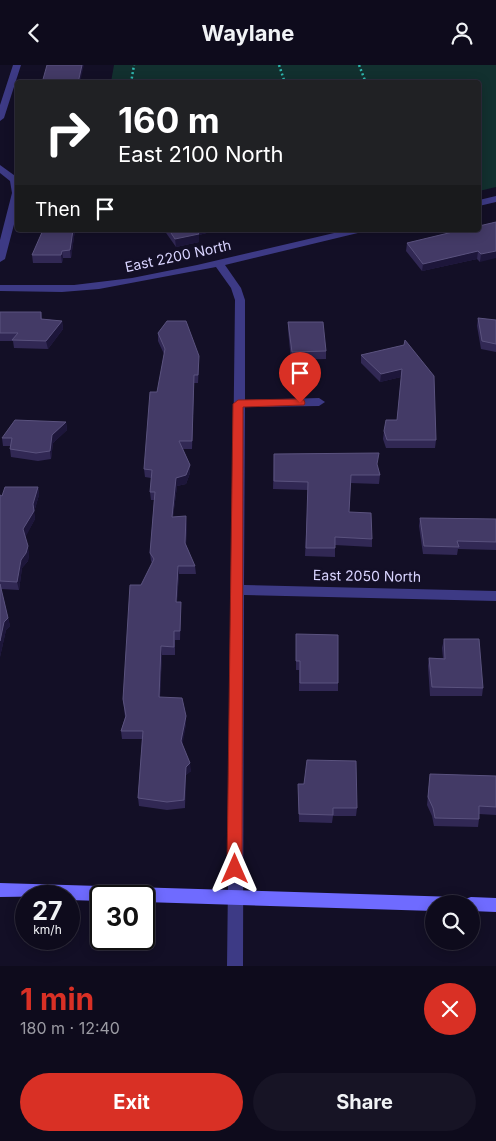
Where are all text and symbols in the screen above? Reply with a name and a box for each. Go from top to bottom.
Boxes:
icon: back [20,19,48,47]
icon: person [448,19,476,47]
text: Waylane [202,20,294,46]
text: 160 m [118,99,220,141]
icon: right [35,100,100,165]
text: East 2100 North [118,141,283,167]
icon: arrive [91,195,119,223]
text: Then [35,198,81,221]
street label: East 2200 North [123,236,233,275]
pin [279,352,321,403]
icon: arrive [286,359,314,387]
street label: East 2050 North [313,566,421,585]
position arrow [208,842,260,894]
speed limit sign: 30 [90,885,155,950]
map controls [425,895,480,950]
button: search [425,895,480,950]
text: 27 [32,896,63,926]
text: km/h [33,922,62,937]
text: 1 min [20,981,94,1017]
button: close [424,983,476,1035]
text: 180 m · 12:40 [20,1018,120,1038]
button: Exit [20,1073,243,1131]
button: Share [253,1073,476,1131]

